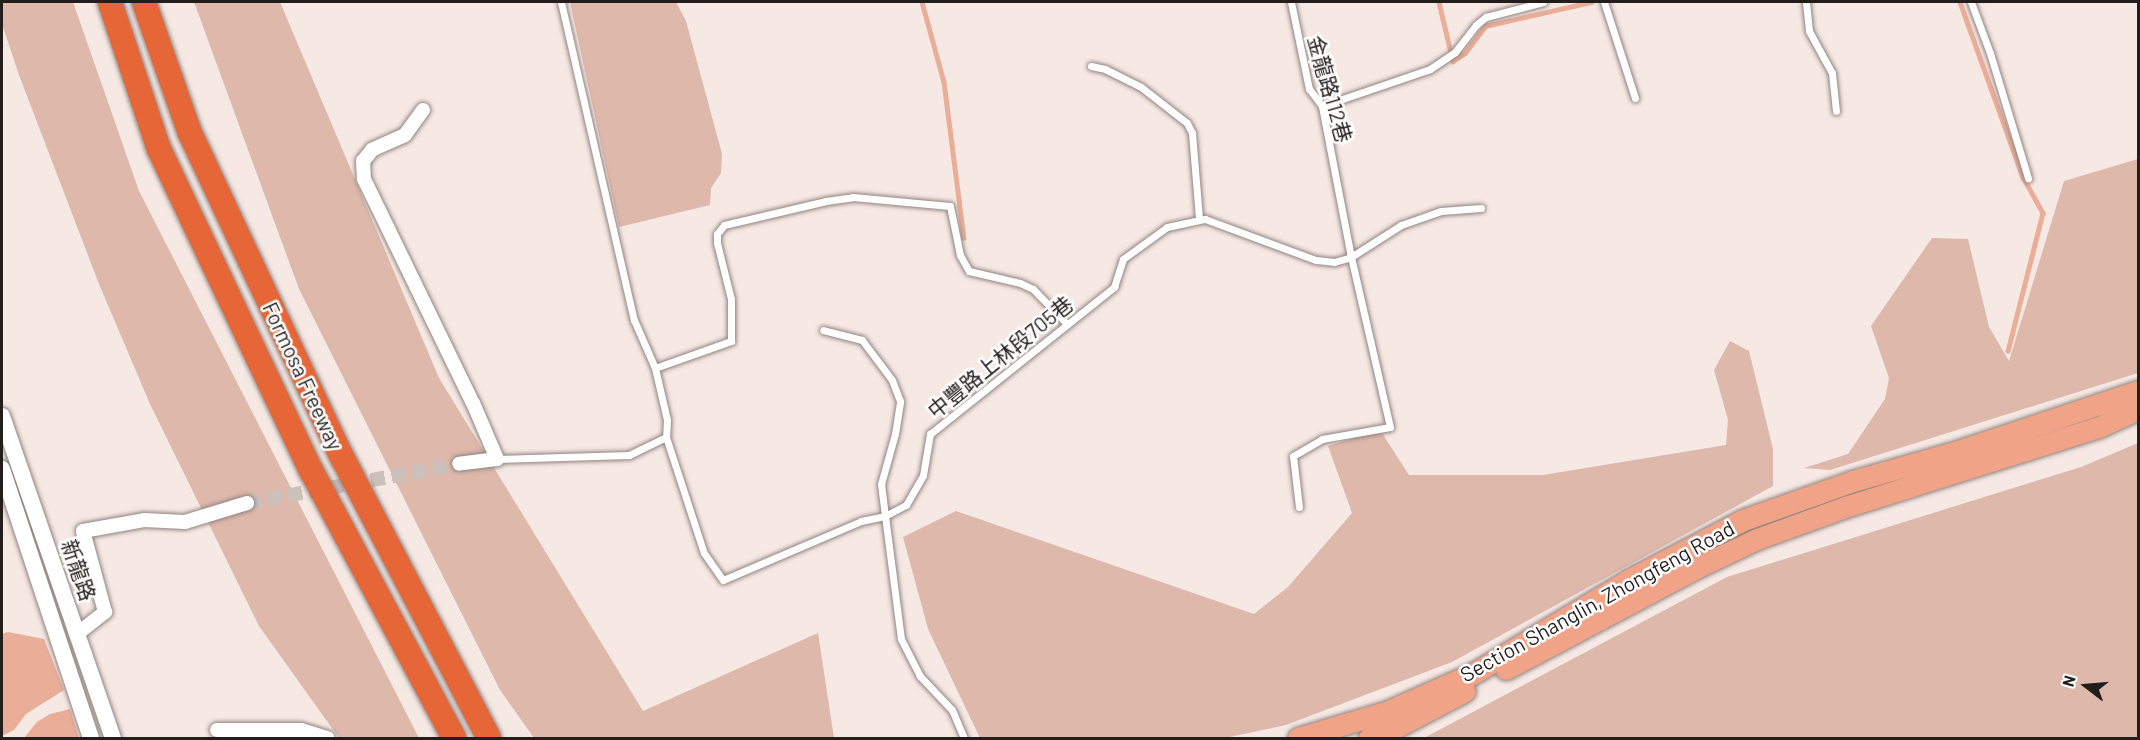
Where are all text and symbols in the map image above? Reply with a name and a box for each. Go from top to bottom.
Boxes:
street label: 金龍路112巷 [1303,33,1357,145]
street label: 中豐路上林段705巷 [922,291,1078,423]
street label: Formosa Freeway [258,298,348,454]
street label: Section Shanglin, Zhongfeng Road [1456,515,1738,687]
street label: 新龍路 [57,536,101,604]
north arrow [2056,656,2116,716]
text: N [2058,673,2079,689]

